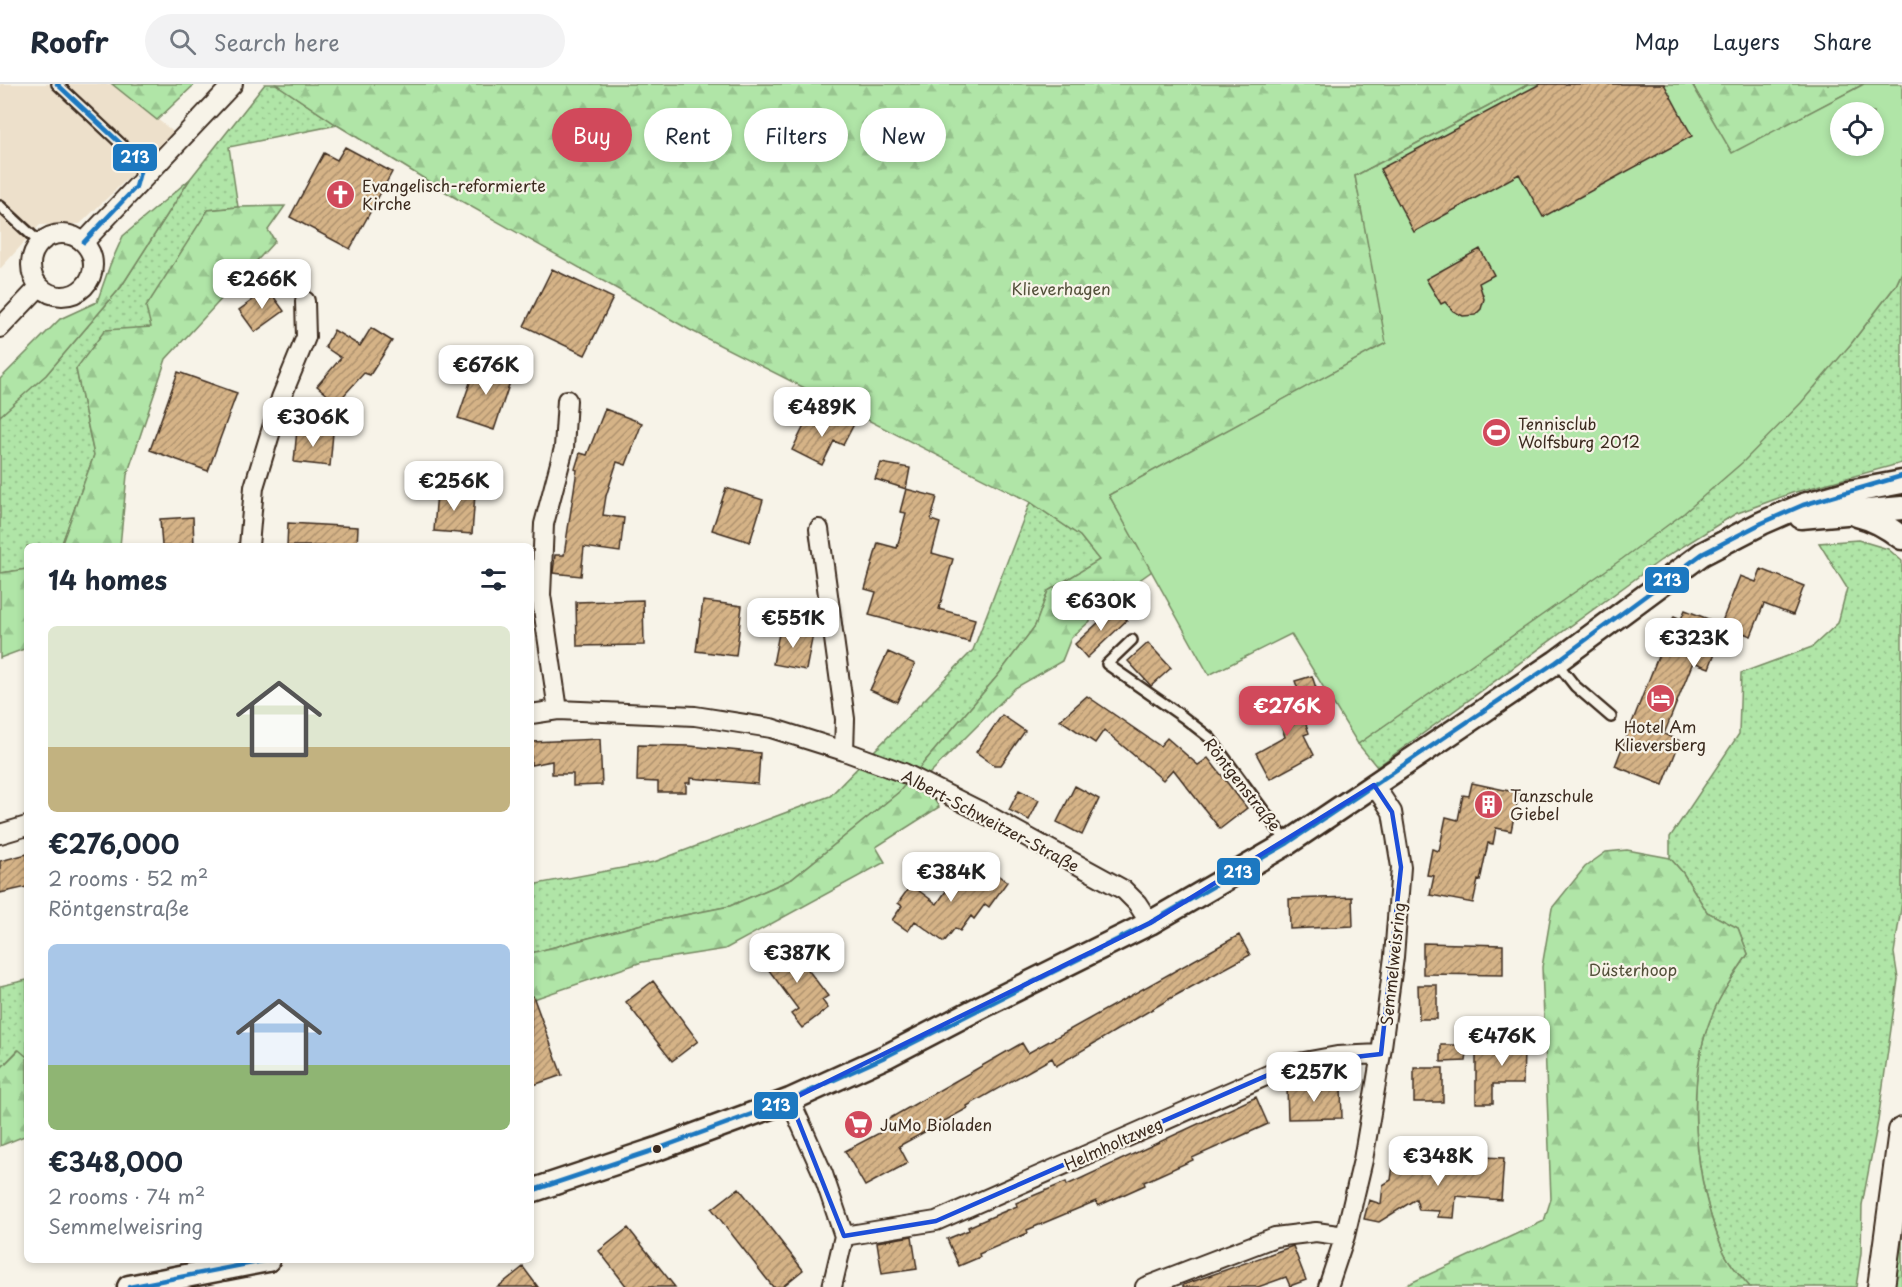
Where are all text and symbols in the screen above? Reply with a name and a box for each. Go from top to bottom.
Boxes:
search box [145,14,565,68]
text: Roofr [30,20,109,63]
icon: search [166,25,199,58]
text: Search here [214,25,339,58]
text: Map [1635,25,1679,57]
text: Layers [1712,25,1780,57]
text: Share [1813,25,1872,57]
map controls [1830,102,1884,156]
button: locate [1830,102,1884,156]
chip: Buy [552,108,632,162]
chip: Rent [644,108,732,162]
chip: Filters [744,108,848,162]
chip: New [860,108,946,162]
line badge: 213 [112,143,158,172]
text: 213 [120,144,150,168]
place label: Evangelisch-reformierte Kirche [362,173,546,215]
church icon: Evangelisch-reformierte Kirche [325,178,357,210]
pin: €266K [220,259,304,310]
text: €266K [227,263,297,293]
park label: Klieverhagen [1011,276,1111,300]
pin: €676K [444,345,528,396]
text: €676K [453,349,519,379]
pin: €489K [780,387,864,438]
text: €489K [788,391,856,421]
pin: €306K [271,397,355,448]
text: €306K [277,401,349,431]
place label: Tennisclub Wolfsburg 2012 [1518,411,1640,453]
sports icon: Tennisclub Wolfsburg 2012 [1481,416,1513,448]
pin: €256K [412,461,496,512]
text: €256K [418,465,490,495]
text: 14 homes [48,560,167,599]
icon: filters [477,563,510,596]
line badge: 213 [1644,566,1690,594]
text: 213 [1652,567,1682,591]
pin: €630K [1059,581,1143,632]
text: €630K [1066,585,1136,615]
pin: €551K [751,598,835,649]
text: €551K [761,602,825,632]
pin: €323K [1652,618,1736,669]
text: €323K [1659,622,1729,652]
icon: home [225,665,333,773]
hotel icon: Hotel Am Klieversberg [1644,682,1676,714]
pin: €276K [1245,686,1329,737]
text: €276K [1253,690,1321,720]
place label: Hotel Am Klieversberg [1614,714,1706,756]
street label: Röntgenstraße [1199,732,1287,836]
street label: Albert-Schweitzer-Straße [898,763,1084,877]
place label: Tanzschule Giebel [1510,783,1594,825]
building icon: Tanzschule Giebel [1473,788,1505,820]
text: €276,000 [48,824,179,863]
pin: €384K [909,852,993,903]
text: €384K [916,856,986,886]
line badge: 213 [1216,857,1261,886]
text: 213 [1223,859,1253,883]
text: 2 rooms · 52 m² [48,863,208,893]
text: Röntgenstraße [48,893,189,923]
street label: Semmelweisring [1374,901,1410,1027]
pin: €387K [755,933,839,984]
text: €387K [763,937,831,967]
park label: Düsterhoop [1589,957,1677,981]
icon: home [225,983,333,1091]
pin: €476K [1460,1016,1544,1067]
text: €476K [1468,1020,1536,1050]
pin: €257K [1272,1052,1356,1103]
text: €257K [1280,1056,1348,1086]
line badge: 213 [753,1091,799,1120]
text: 213 [761,1092,791,1116]
supermarket icon: JuMo Bioladen [843,1108,875,1140]
street label: Helmholtzweg [1060,1110,1166,1176]
place label: JuMo Bioladen [880,1112,992,1136]
pin: €348K [1396,1136,1480,1187]
text: €348K [1403,1140,1473,1170]
text: €348,000 [48,1142,183,1181]
unlabelled marker [651,1143,663,1155]
text: 2 rooms · 74 m² [48,1181,205,1211]
text: Semmelweisring [48,1211,203,1241]

